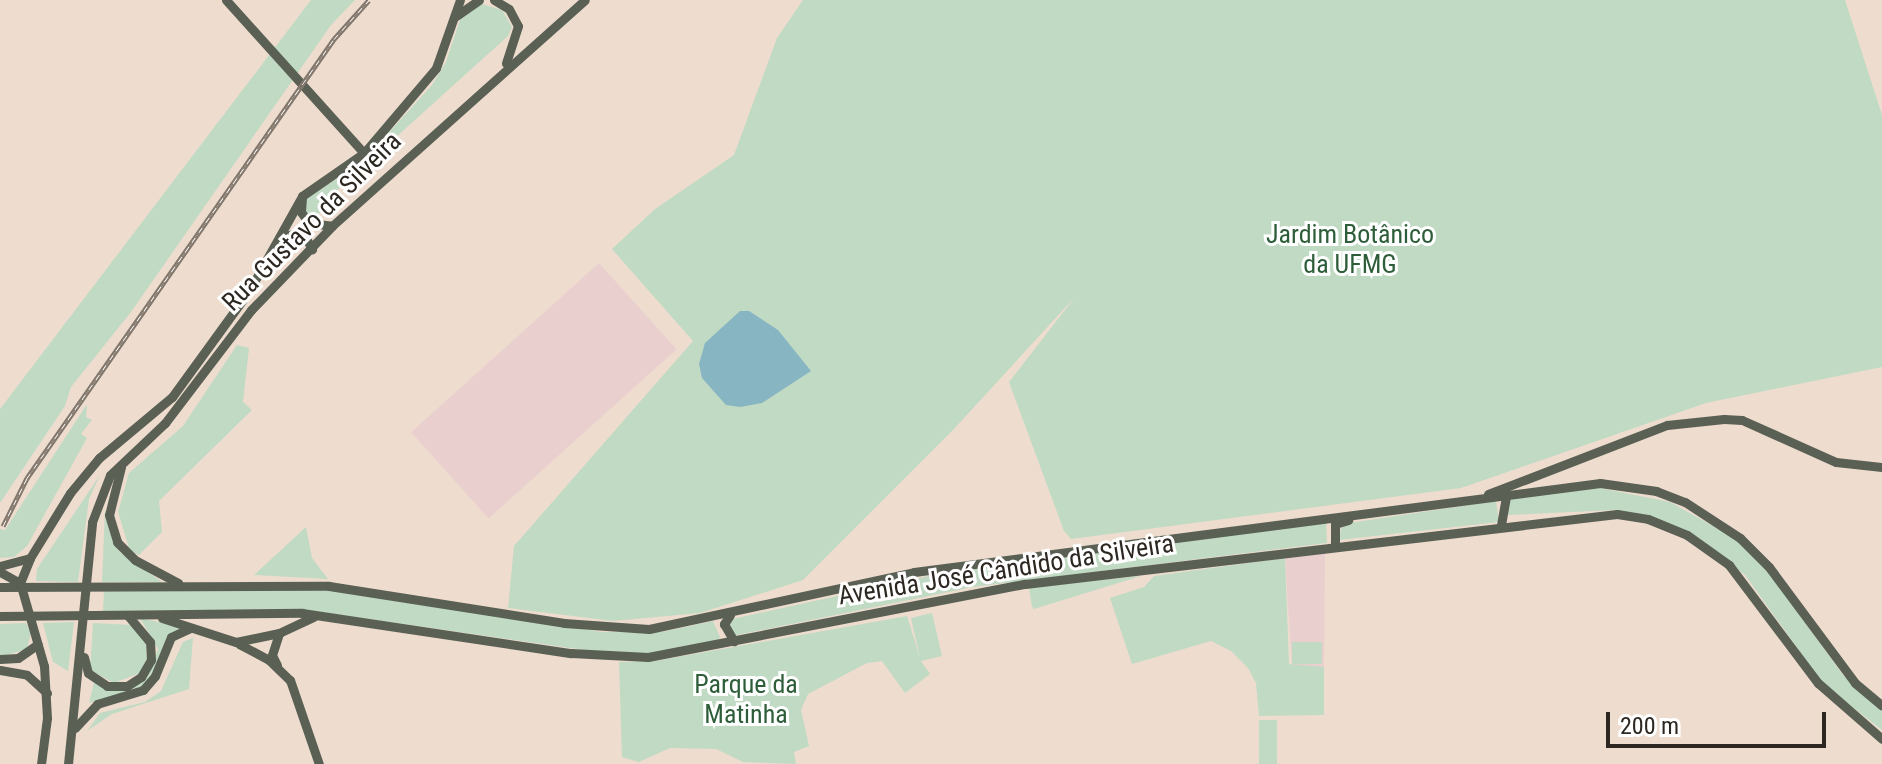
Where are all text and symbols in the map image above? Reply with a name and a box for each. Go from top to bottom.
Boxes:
street label: Rua Gustavo da Silveira [216,126,408,318]
park label: Jardim Botânico da UFMG [1266,219,1434,280]
street label: Avenida José Cândido da Silveira [836,528,1176,612]
park label: Parque da Matinha [694,669,798,730]
scale bar [1610,696,1830,746]
text: 200 m [1620,712,1679,740]

